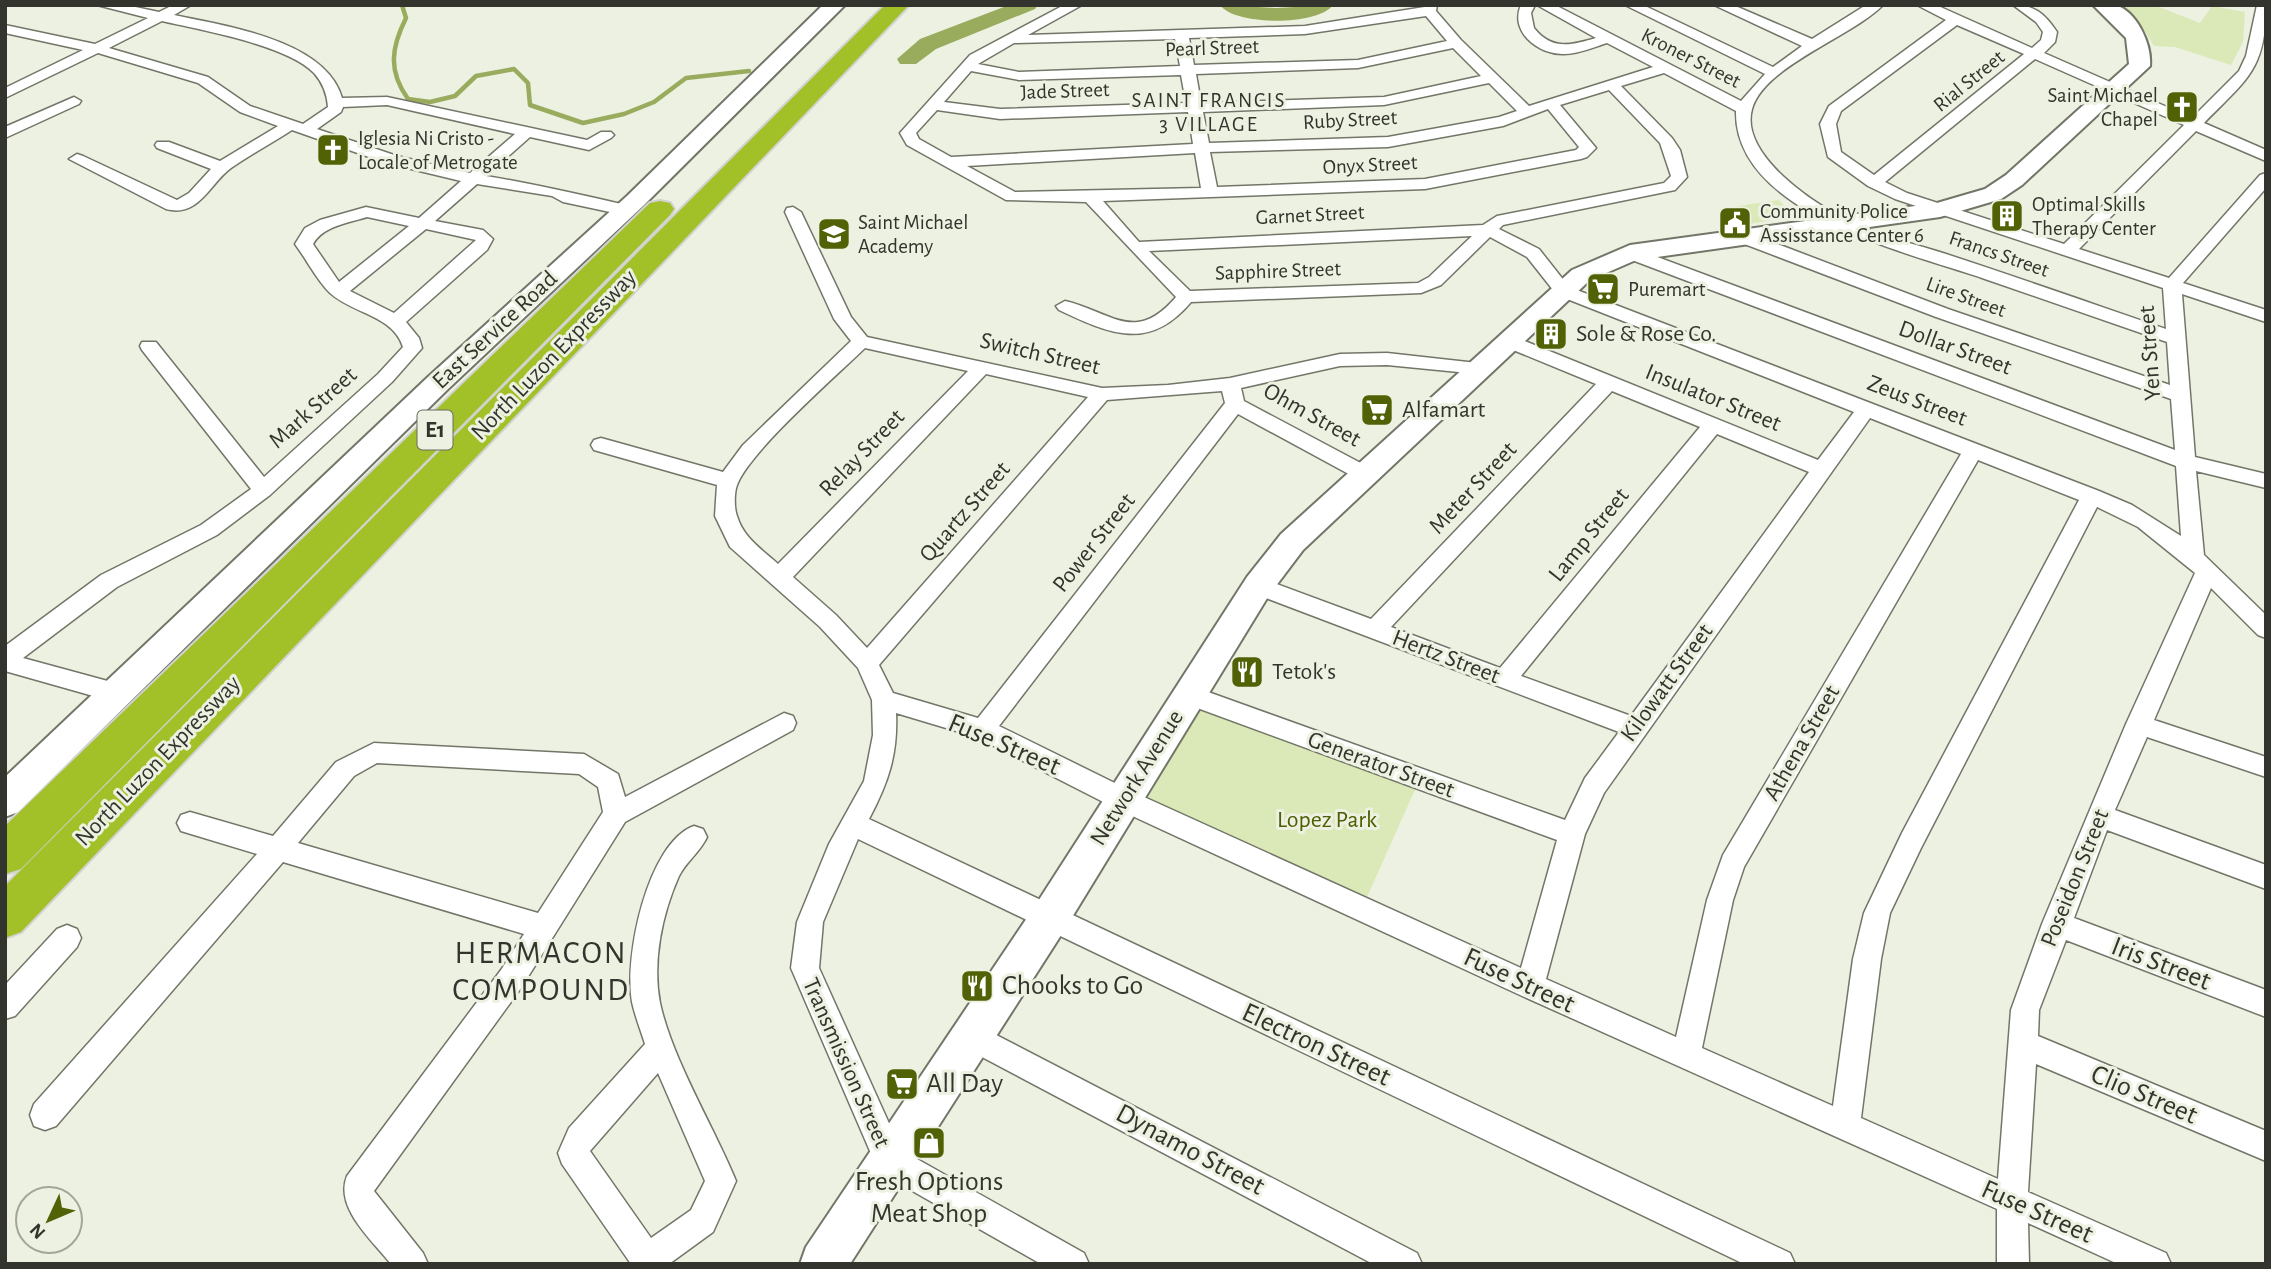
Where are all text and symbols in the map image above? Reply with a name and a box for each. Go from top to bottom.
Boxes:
street label: Kroner Street [1638,24,1744,92]
street label: Pearl Street [1165,36,1260,60]
street label: Rial Street [1930,46,2009,116]
street label: Jade Street [1020,79,1110,103]
place label: Saint Michael Chapel [2048,85,2158,130]
church icon: Saint Michael Chapel [2163,88,2201,126]
district label: SAINT FRANCIS 3 VILLAGE [1132,90,1286,135]
street label: Ruby Street [1302,107,1398,133]
place label: Iglesia Ni Cristo - Locale of Metrogate [358,128,518,173]
church icon: Iglesia Ni Cristo - Locale of Metrogate [314,131,352,169]
street label: Onyx Street [1322,152,1418,178]
place label: Optimal Skills Therapy Center [2032,194,2156,239]
building icon: Optimal Skills Therapy Center [1988,197,2026,235]
place label: Community Police Assisstance Center 6 [1760,201,1924,246]
street label: Garnet Street [1255,202,1365,228]
public building icon: Community Police Assisstance Center 6 [1716,204,1754,242]
place label: Saint Michael Academy [858,212,968,257]
school or university icon: Saint Michael Academy [815,215,853,253]
street label: Francs Street [1946,227,2052,281]
street label: Sapphire Street [1215,258,1342,284]
street label: North Luzon Expressway [467,265,641,445]
street label: East Service Road [428,266,562,394]
supermarket icon: Puremart [1584,270,1622,308]
street label: Lire Street [1923,273,2009,321]
place label: Puremart [1628,279,1706,300]
street label: Yen Street [2135,304,2165,401]
building icon: Sole & Rose Co. [1532,315,1570,353]
street label: Dollar Street [1895,317,2015,380]
place label: Sole & Rose Co. [1576,322,1717,346]
street label: Switch Street [978,329,1103,380]
street label: Insulator Street [1642,360,1784,436]
street label: Mark Street [265,362,362,453]
street label: Zeus Street [1864,371,1970,431]
street label: Ohm Street [1259,379,1365,452]
supermarket icon: Alfamart [1358,391,1396,429]
place label: Alfamart [1402,398,1485,422]
street label: Relay Street [815,405,909,501]
road number: E1 [418,410,452,450]
street label: Meter Street [1425,437,1522,539]
street label: Quartz Street [915,457,1015,567]
street label: Lamp Street [1544,483,1634,586]
street label: Power Street [1048,489,1140,597]
street label: Kilowatt Street [1616,619,1718,746]
street label: Hertz Street [1389,626,1503,689]
restaurant icon: Tetok's [1228,653,1266,691]
place label: Tetok's [1272,660,1336,684]
street label: North Luzon Expressway [71,671,245,851]
street label: Athena Street [1759,681,1845,805]
street label: Network Avenue [1086,706,1188,850]
street label: Fuse Street [944,709,1064,781]
street label: Generator Street [1304,727,1458,803]
street label: Poseidon Street [2037,806,2114,950]
park label: Lopez Park [1277,808,1377,832]
street label: Iris Street [2107,932,2215,996]
district label: HERMACON COMPOUND [452,937,630,1006]
street label: Fuse Street [1459,943,1579,1019]
restaurant icon: Chooks to Go [958,967,996,1005]
place label: Chooks to Go [1002,972,1143,1000]
street label: Transmission Street [798,975,894,1152]
street label: Electron Street [1237,998,1395,1092]
street label: Clio Street [2087,1060,2201,1130]
supermarket icon: All Day [883,1065,921,1103]
place label: All Day [926,1070,1003,1098]
street label: Dynamo Street [1111,1099,1269,1201]
shop icon: Fresh Options Meat Shop [910,1124,948,1162]
place label: Fresh Options Meat Shop [855,1168,1003,1228]
street label: Fuse Street [1977,1175,2097,1249]
north arrow [14,1185,84,1255]
text: N [26,1219,49,1242]

